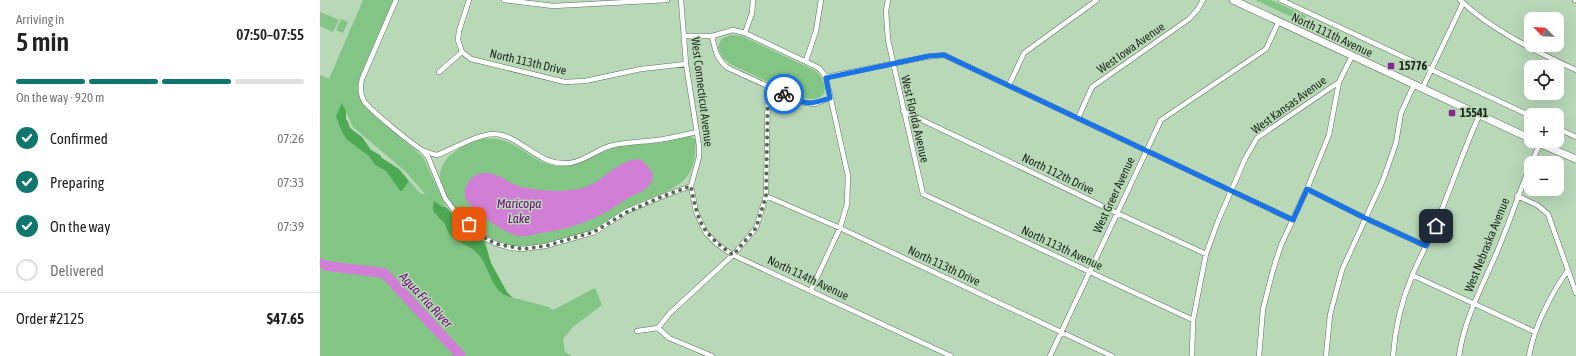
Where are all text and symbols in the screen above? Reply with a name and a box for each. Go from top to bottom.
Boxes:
street label: North 111th Avenue [1289,10,1375,60]
text: Arriving in [16,12,64,27]
north arrow [1524,12,1564,52]
map controls [1524,12,1564,196]
street label: West Iowa Avenue [1095,20,1167,76]
text: 07:50–07:55 [236,26,304,43]
text: 5 min [16,27,69,57]
street label: West Connecticut Avenue [688,36,716,148]
street label: North 113th Drive [488,46,568,78]
place label: 15776 [1399,59,1428,73]
button: locate [1524,60,1564,100]
marker: 15776 [1386,61,1396,71]
street label: West Kansas Avenue [1249,73,1329,137]
courier [764,74,804,114]
street label: West Florida Avenue [898,74,932,164]
icon: bike [773,83,795,105]
text: On the way · 920 m [16,90,104,105]
place label: 15541 [1460,106,1489,120]
marker: 15541 [1447,108,1457,118]
button: + [1524,108,1564,148]
icon: check [16,127,38,149]
text: Confirmed [50,130,108,147]
text: 07:26 [277,131,304,146]
street label: North 112th Drive [1020,151,1096,197]
street label: West Greer Avenue [1090,155,1138,235]
button: − [1524,156,1564,196]
icon: check [16,171,38,193]
text: Preparing [50,174,104,191]
text: 07:33 [277,175,304,190]
water label: Maricopa Lake [497,196,541,226]
street label: West Nebraska Avenue [1462,196,1512,294]
pin [452,207,486,241]
pin [1419,209,1453,243]
icon: bag [458,213,480,235]
icon: check [16,215,38,237]
icon: home [1425,215,1447,237]
text: On the way [50,218,111,235]
text: 07:39 [277,219,304,234]
street label: North 113th Avenue [1019,223,1105,273]
street label: North 113th Drive [906,243,982,289]
street label: North 114th Avenue [765,253,851,303]
text: Delivered [50,262,104,279]
water label: Agua Fria River [396,268,456,332]
text: Order #2125 [16,310,84,327]
text: $47.65 [267,310,304,327]

